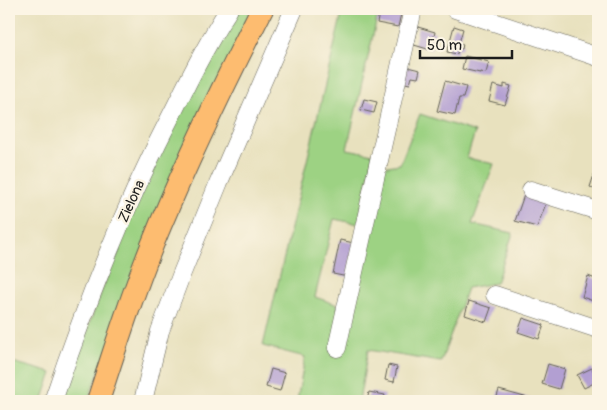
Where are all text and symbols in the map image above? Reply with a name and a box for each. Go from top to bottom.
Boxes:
scale bar [420,28,512,60]
text: 50 m [427,36,462,55]
street label: Zielona [115,178,148,225]

